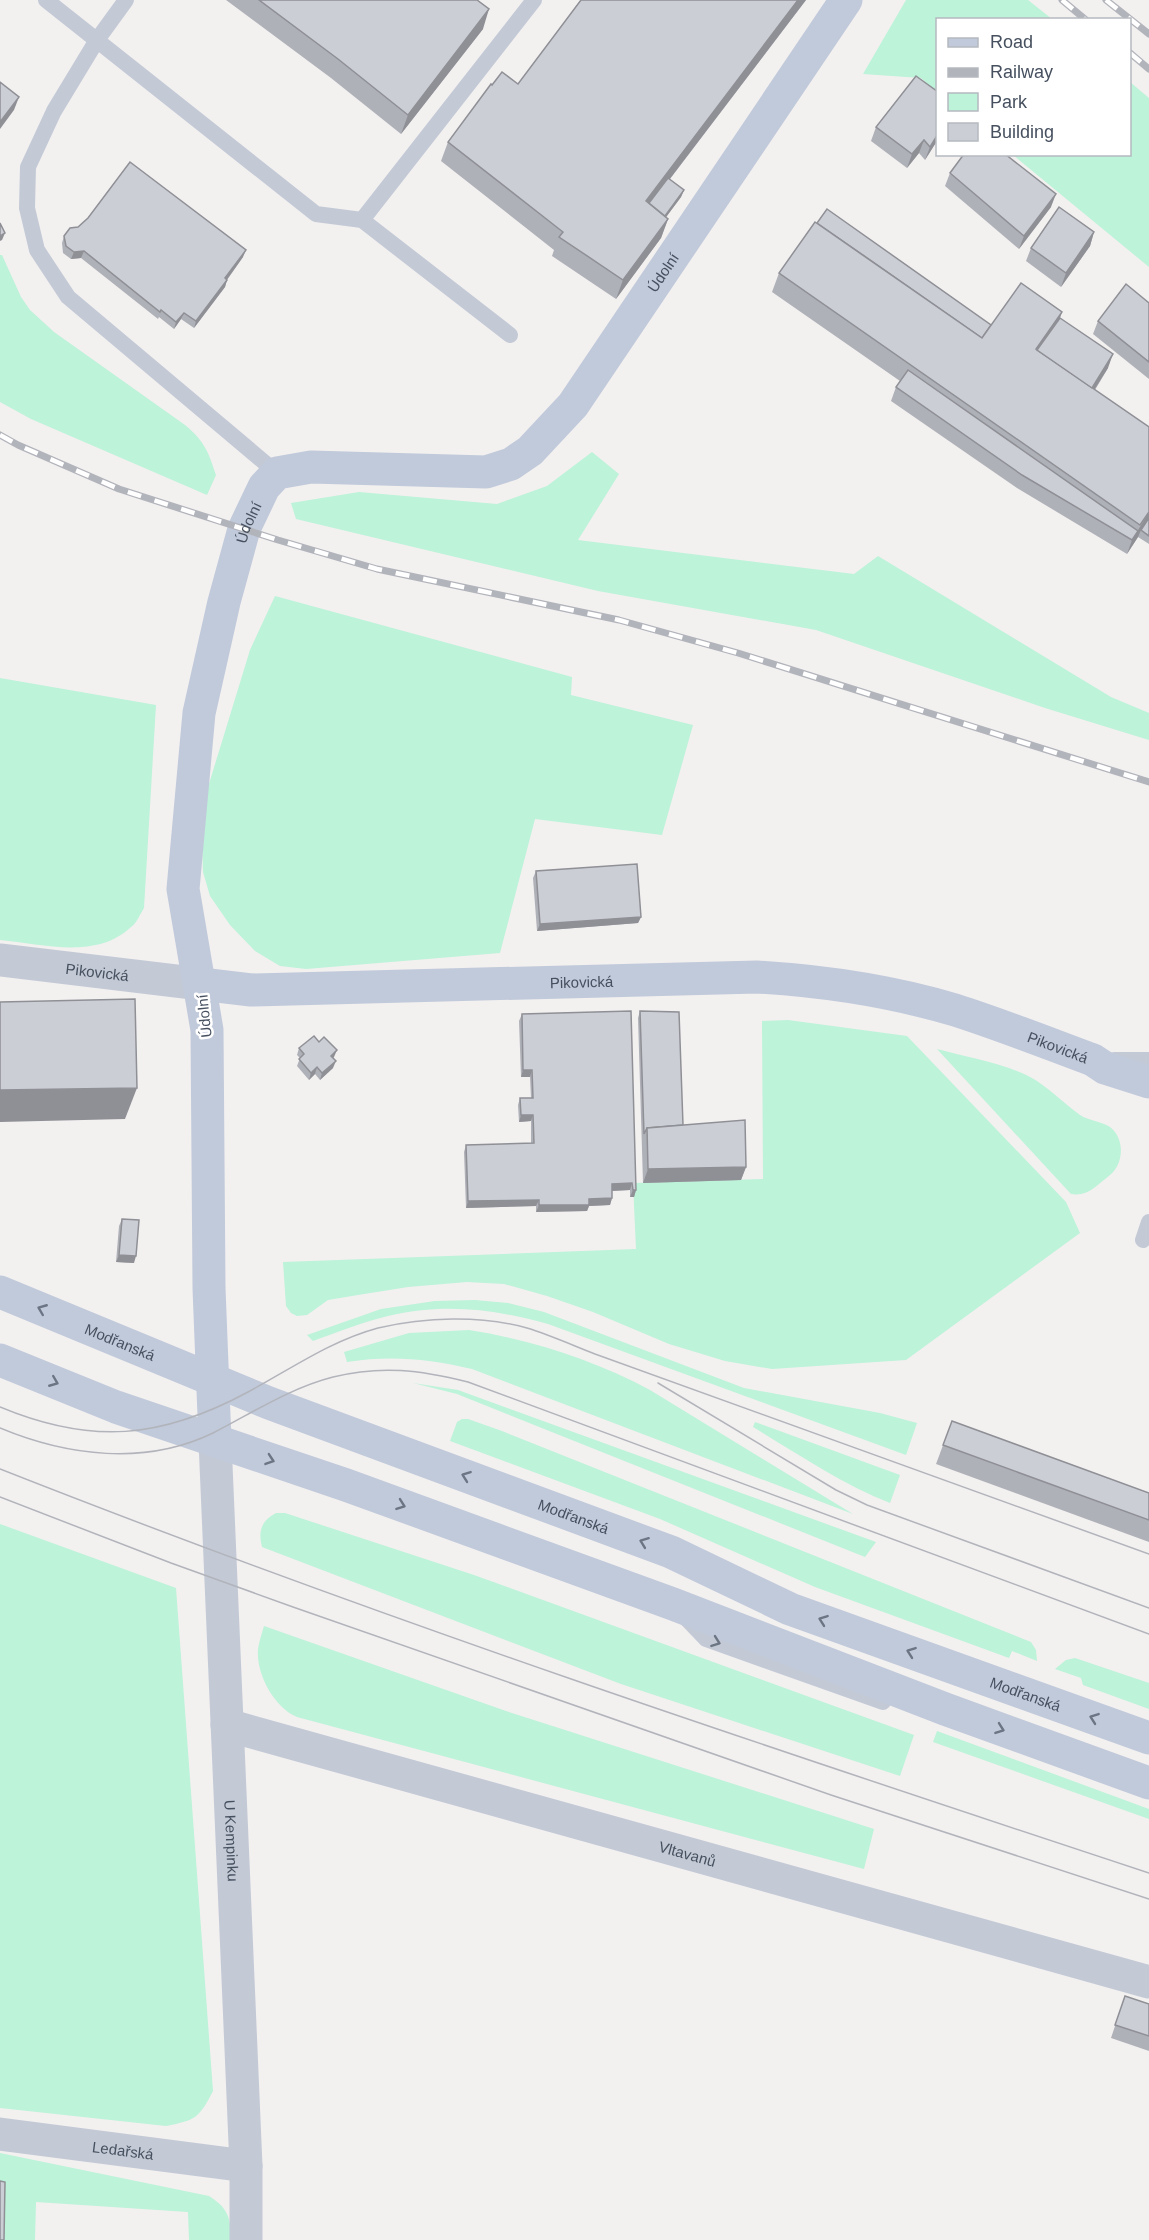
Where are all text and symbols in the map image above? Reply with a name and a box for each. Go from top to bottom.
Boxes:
legend [936,18,1131,156]
text: Road [990,32,1033,52]
text: Railway [990,62,1053,82]
text: Park [990,92,1028,112]
text: Building [990,122,1054,142]
street label: Údolní [643,249,682,295]
street label: Údolní [232,498,265,545]
street label: Pikovická [65,959,130,984]
street label: Pikovická [550,972,614,991]
street label: Údolní [193,993,215,1038]
street label: Pikovická [1025,1028,1091,1066]
one-way arrow [37,1304,48,1316]
street label: Modřanská [83,1320,158,1364]
one-way arrow [48,1375,59,1387]
one-way arrow [264,1452,275,1465]
one-way arrow [461,1471,471,1484]
street label: Modřanská [536,1495,612,1537]
one-way arrow [395,1498,406,1510]
one-way arrow [639,1537,650,1549]
one-way arrow [818,1615,828,1628]
one-way arrow [710,1635,721,1648]
one-way arrow [906,1646,916,1659]
street label: Modřanská [988,1673,1064,1714]
one-way arrow [1089,1713,1100,1725]
one-way arrow [994,1721,1005,1734]
street label: U Kempinku [222,1799,242,1882]
street label: Vltavanů [657,1837,718,1869]
street label: Ledařská [91,2138,155,2162]

